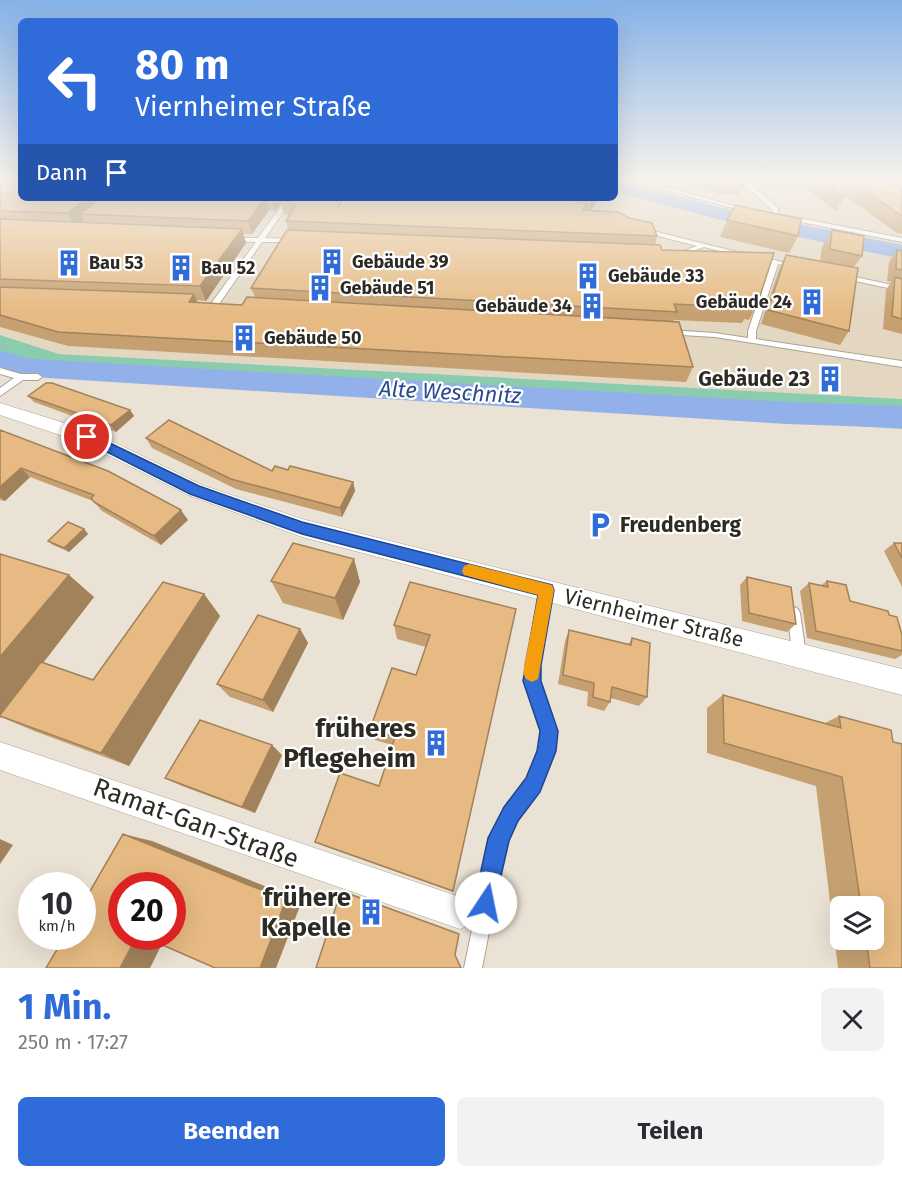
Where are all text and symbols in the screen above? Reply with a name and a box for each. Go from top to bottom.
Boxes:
text: 80 m [135,40,229,90]
icon: left [36,42,114,120]
text: Viernheimer Straße [135,91,372,123]
icon: arrive [100,156,133,189]
text: Dann [36,159,88,186]
building icon: Gebäude 39 [317,247,347,277]
building icon: Bau 53 [54,248,84,278]
place label: Gebäude 39 [352,251,449,273]
place label: Bau 53 [89,252,143,274]
building icon: Bau 52 [166,253,196,283]
place label: Bau 52 [201,257,255,279]
building icon: Gebäude 33 [573,261,603,291]
place label: Gebäude 33 [608,265,704,287]
building icon: Gebäude 51 [305,273,335,303]
place label: Gebäude 51 [340,277,434,299]
building icon: Gebäude 24 [797,287,827,317]
building icon: Gebäude 34 [577,291,607,321]
place label: Gebäude 24 [696,291,792,313]
place label: Gebäude 34 [475,295,572,317]
building icon: Gebäude 50 [229,323,259,353]
place label: Gebäude 50 [264,327,361,349]
building icon: Gebäude 23 [815,364,845,394]
place label: Gebäude 23 [698,366,810,392]
water label: Alte Weschnitz [377,375,522,409]
pin [61,411,112,462]
icon: arrive [70,420,103,453]
parking icon: Freudenberg [585,510,615,540]
place label: Freudenberg [620,512,741,538]
street label: Viernheimer Straße [562,583,746,653]
place label: früheres Pflegeheim [283,713,416,774]
building icon: früheres Pflegeheim [421,728,451,758]
street label: Ramat-Gan-Straße [89,771,303,875]
position arrow [454,871,518,935]
speed limit sign: 20 [108,872,186,950]
place label: frühere Kapelle [261,882,351,943]
text: 10 [41,886,73,922]
map controls [830,896,884,950]
button: layers [830,896,884,950]
building icon: frühere Kapelle [356,897,386,927]
text: km/h [38,917,76,935]
text: 1 Min. [18,985,111,1029]
button: close [821,988,884,1051]
text: 250 m · 17:27 [18,1030,128,1054]
button: Beenden [18,1097,445,1166]
button: Teilen [457,1097,884,1166]

